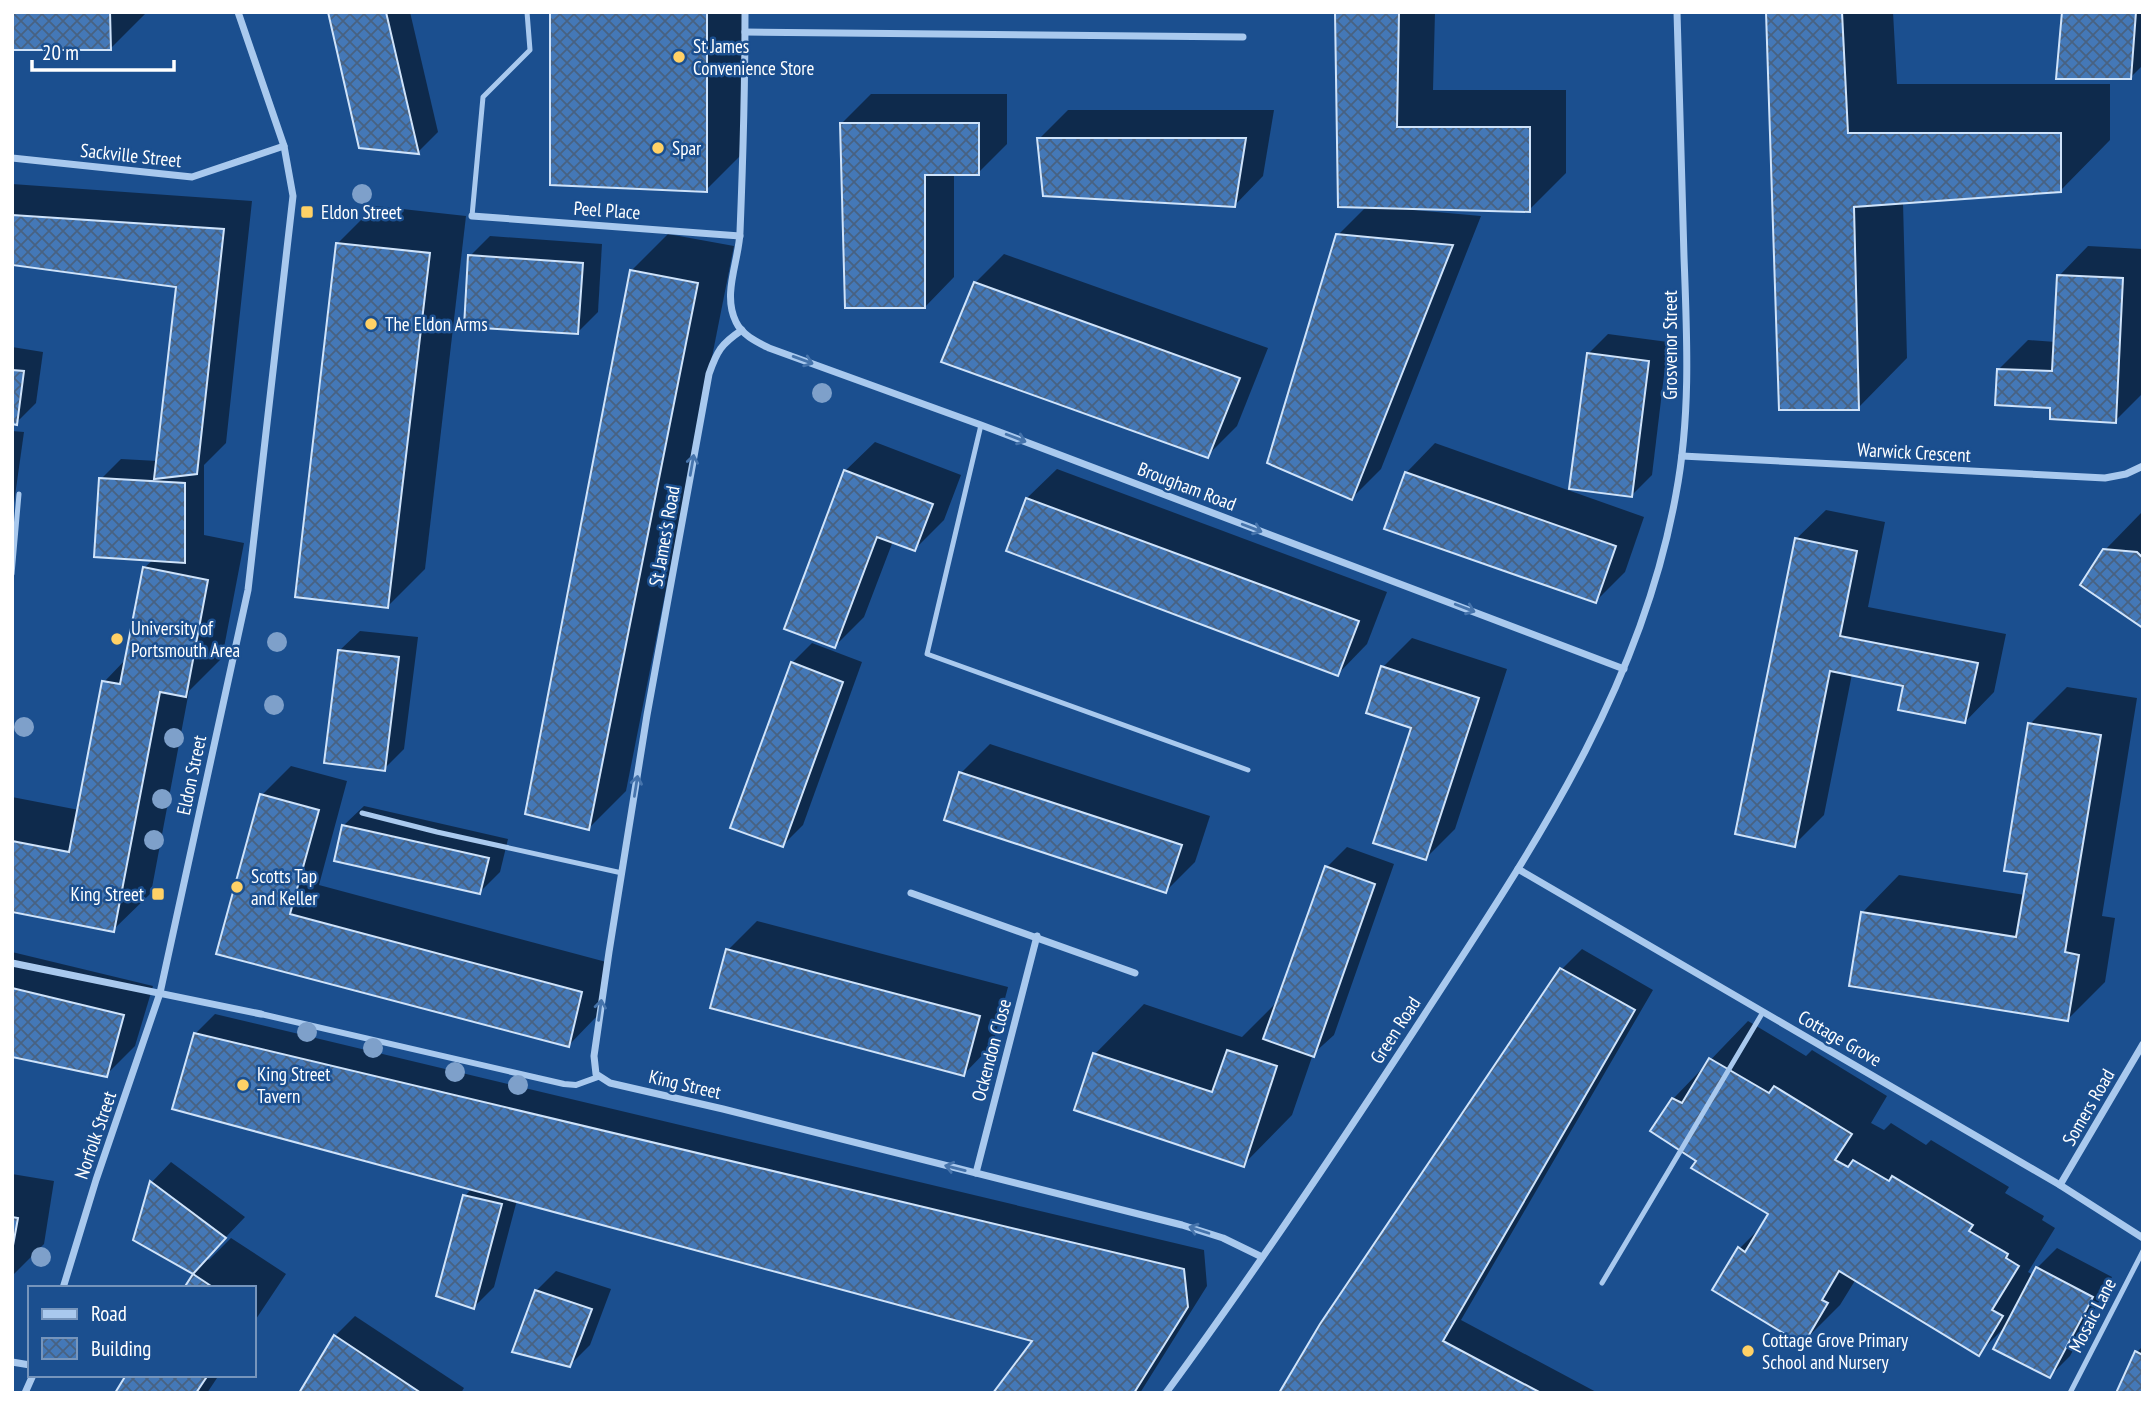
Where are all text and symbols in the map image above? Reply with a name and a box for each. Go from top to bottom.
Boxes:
scale bar [32,28,173,72]
place label: St James Convenience Store [693,34,815,80]
text: 20 m [42,39,79,66]
marker: St James Convenience Store [671,49,687,65]
place label: Spar [672,136,702,160]
street label: Sackville Street [79,138,183,172]
marker: Spar [650,140,666,156]
street label: Peel Place [573,196,641,224]
place label: Eldon Street [321,200,402,224]
marker: Eldon Street [299,204,315,220]
street label: Grosvenor Street [1658,289,1682,400]
place label: The Eldon Arms [385,312,488,336]
marker: The Eldon Arms [363,316,379,332]
one-way arrow [791,355,813,368]
one-way arrow [1005,433,1027,445]
street label: Warwick Crescent [1857,437,1972,467]
one-way arrow [686,454,699,477]
street label: Brougham Road [1134,456,1240,516]
street label: St James's Road [643,484,685,588]
one-way arrow [1241,522,1262,535]
one-way arrow [1453,603,1475,616]
place label: University of Portsmouth Area [131,616,240,662]
marker: University of Portsmouth Area [109,631,125,647]
street label: Eldon Street [171,732,211,817]
one-way arrow [630,775,643,798]
place label: Scotts Tap and Keller [251,864,318,910]
marker: Scotts Tap and Keller [229,879,245,895]
place label: King Street [71,882,145,906]
marker: King Street [150,886,166,902]
street label: Green Road [1365,992,1425,1068]
street label: Ockendon Close [966,996,1016,1104]
one-way arrow [594,1000,607,1022]
street label: Cottage Grove [1794,1005,1886,1072]
place label: King Street Tavern [257,1062,331,1108]
street label: King Street [647,1064,724,1104]
street label: Somers Road [2056,1064,2120,1150]
marker: King Street Tavern [235,1077,251,1093]
street label: Norfolk Street [69,1087,121,1182]
one-way arrow [944,1161,967,1174]
one-way arrow [1189,1223,1211,1235]
street label: Mosaic Lane [2063,1274,2121,1356]
legend [28,1286,256,1377]
text: Road [91,1300,127,1327]
place label: Cottage Grove Primary School and Nursery [1762,1328,1909,1374]
text: Building [91,1335,151,1362]
marker: Cottage Grove Primary School and Nursery [1740,1343,1756,1359]

